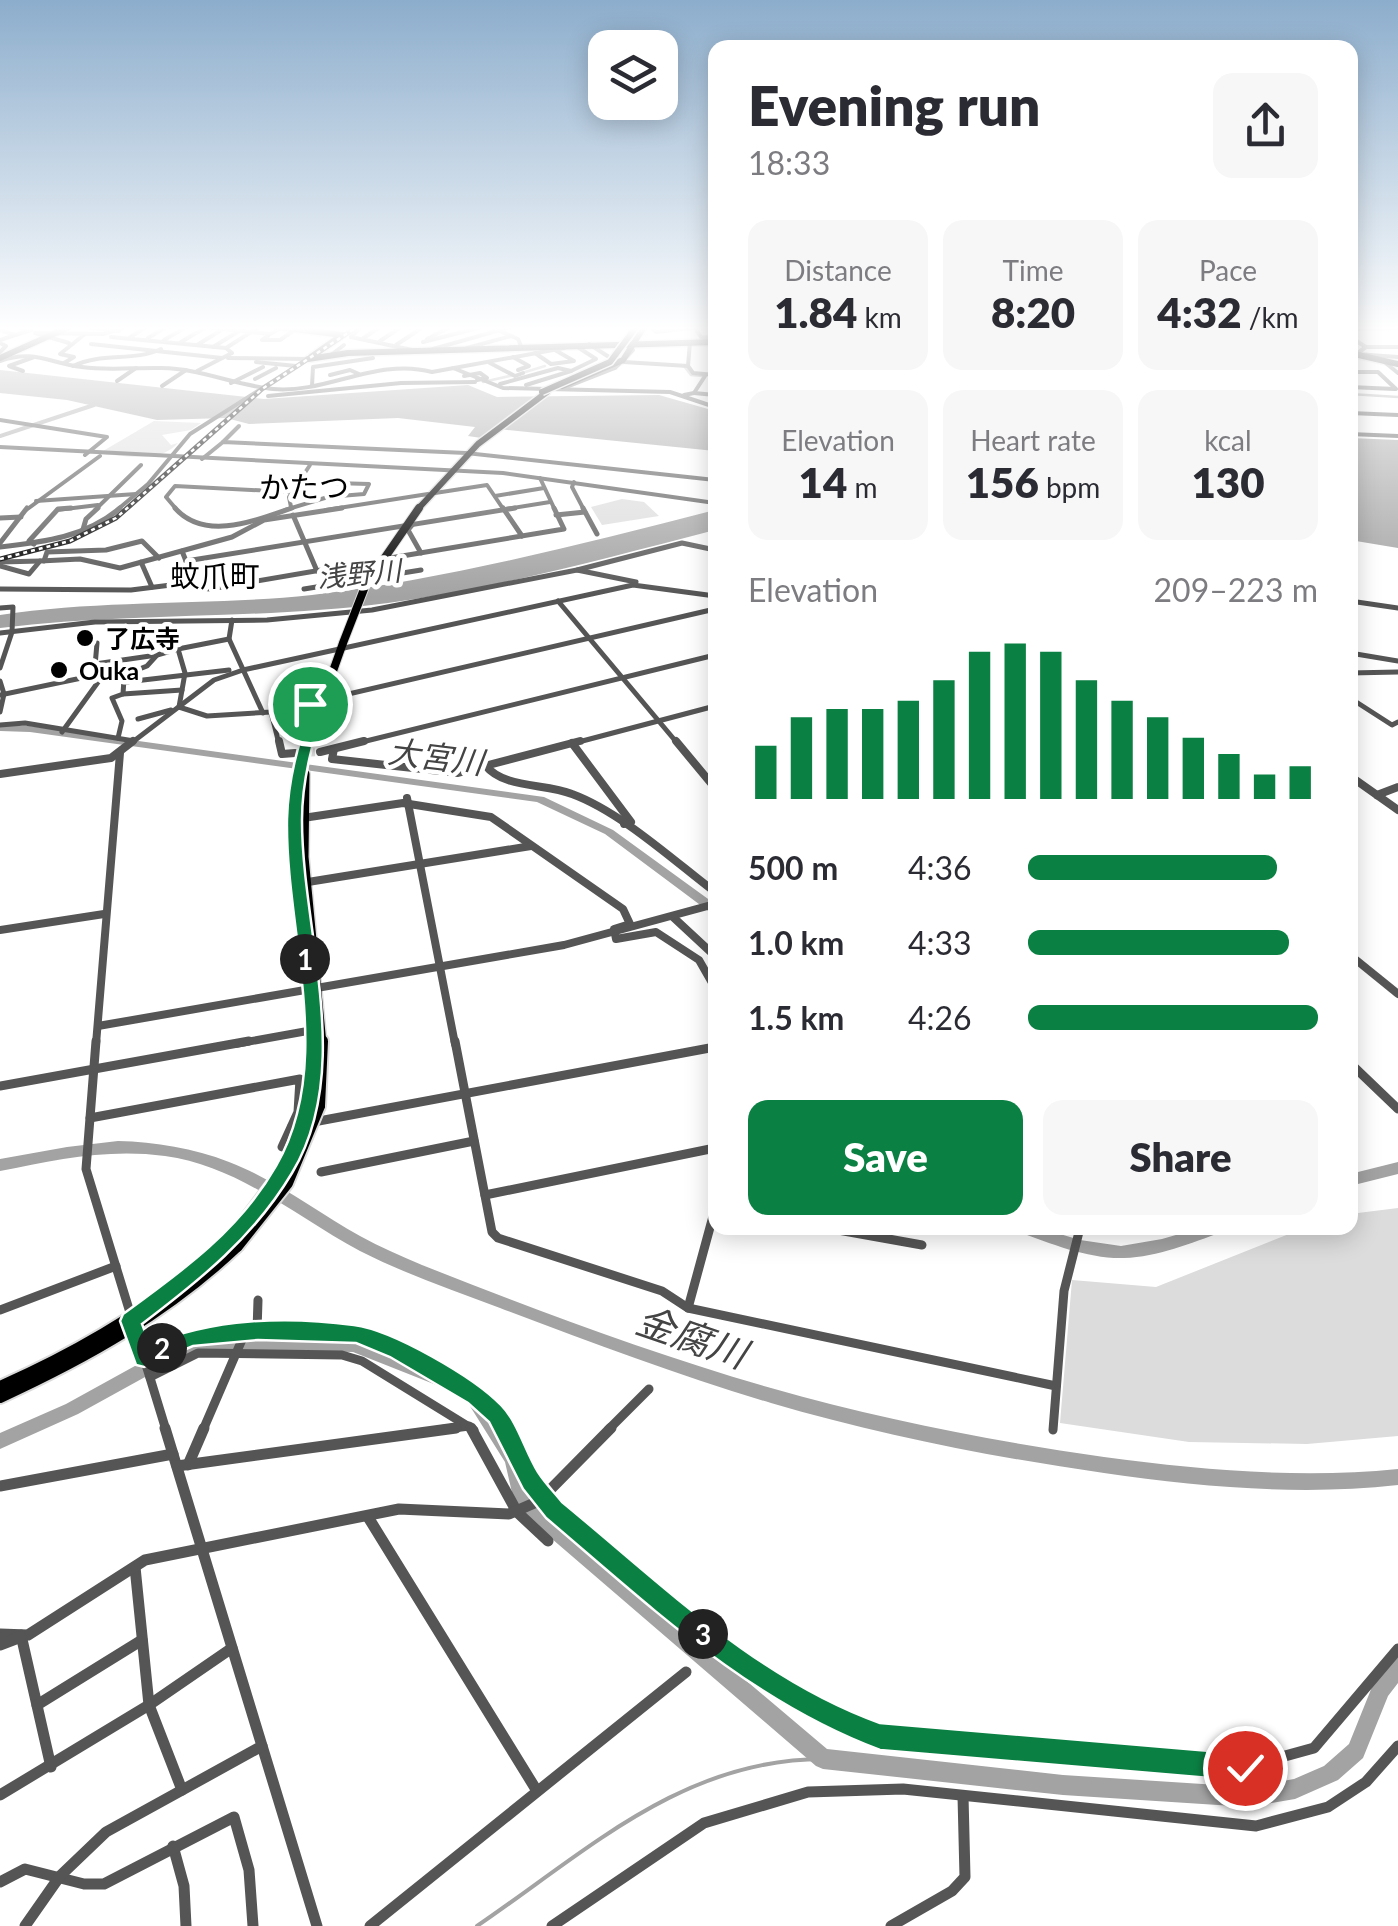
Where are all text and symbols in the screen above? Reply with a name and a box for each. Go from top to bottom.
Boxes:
map controls [588,30,678,120]
button: layers [588,30,678,120]
text: Evening run [748,72,1040,138]
button: share [1213,73,1318,178]
text: 18:33 [748,143,830,182]
text: Distance [784,253,892,287]
text: Time [1003,253,1063,287]
text: Pace [1199,253,1257,287]
text: 1.84 [774,287,857,337]
text: 8:20 [991,287,1075,337]
text: 4:32 [1157,287,1242,337]
text: km [857,300,902,334]
text: /km [1242,300,1299,334]
text: Elevation [781,423,895,457]
text: Heart rate [970,423,1096,457]
text: kcal [1204,423,1252,457]
text: 14 [799,457,847,507]
text: 156 [966,457,1039,507]
text: 130 [1191,457,1265,507]
district label: かたつ [259,468,349,504]
text: m [847,470,877,504]
text: bpm [1039,470,1100,504]
water label: 浅野川 [316,552,405,594]
district label: 蚊爪町 [170,557,260,593]
text: Elevation [748,570,878,609]
text: 209–223 m [1154,570,1318,609]
place label: 了広寺 [105,623,180,653]
marker: 了広寺 [74,627,96,649]
place label: Ouka [79,655,139,685]
marker: Ouka [48,659,70,681]
pin [268,662,353,747]
icon: arrive [283,677,338,732]
water label: 大宮川 [386,731,489,782]
text: 500 m [748,848,838,887]
text: 4:36 [908,848,972,887]
text: 1.0 km [748,923,844,962]
text: 4:33 [908,923,972,962]
pin: 1 [280,934,330,984]
text: 1 [297,942,313,976]
text: 1.5 km [748,998,844,1037]
text: 4:26 [908,998,972,1037]
button: Save [748,1100,1023,1215]
button: Share [1043,1100,1318,1215]
water label: 金腐川 [631,1296,757,1378]
pin: 2 [137,1323,187,1373]
text: 2 [154,1331,170,1365]
pin: 3 [678,1609,728,1659]
text: 3 [695,1617,711,1651]
pin [1203,1726,1288,1811]
icon: check [1218,1741,1273,1796]

